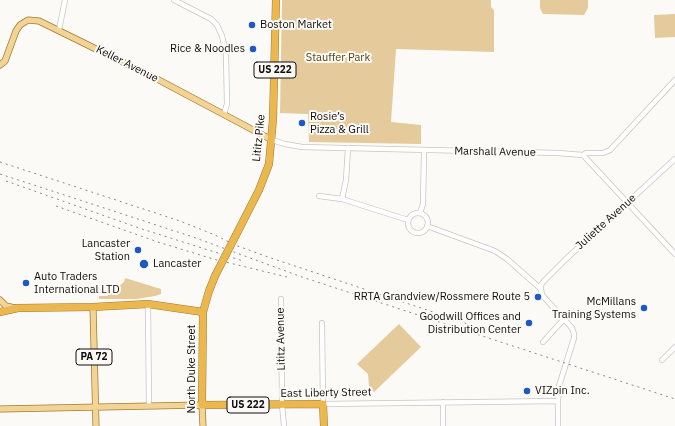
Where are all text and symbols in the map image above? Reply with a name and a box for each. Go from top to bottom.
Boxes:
place label: Boston Market [260,18,332,32]
marker: Boston Market [247,20,257,30]
place label: Rice & Noodles [170,42,245,56]
street label: Keller Avenue [94,43,160,85]
marker: Rice & Noodles [248,44,258,54]
park label: Stauffer Park [306,51,370,65]
road number: US 222 [254,62,296,78]
place label: Rosie’s Pizza & Grill [310,110,369,136]
street label: Lititz Pike [250,114,268,162]
marker: Rosie’s Pizza & Grill [297,118,307,128]
street label: Marshall Avenue [454,145,536,159]
street label: Juliette Avenue [573,191,639,253]
place label: Lancaster Station [82,237,130,263]
marker: Lancaster Station [133,245,143,255]
place label: Lancaster [153,257,201,271]
marker: Lancaster [138,258,150,270]
place label: Auto Traders International LTD [34,270,120,296]
marker: Auto Traders International LTD [21,278,31,288]
place label: RRTA Grandview/Rossmere Route 5 [354,290,530,304]
marker: RRTA Grandview/Rossmere Route 5 [533,292,543,302]
place label: McMillans Training Systems [552,295,636,321]
marker: McMillans Training Systems [639,303,649,313]
street label: Lititz Avenue [274,307,288,371]
place label: Goodwill Offices and Distribution Center [419,310,521,336]
marker: Goodwill Offices and Distribution Center [524,318,534,328]
street label: North Duke Street [185,325,199,413]
road number: PA 72 [76,349,112,365]
place label: VIZpin Inc. [535,384,590,398]
street label: East Liberty Street [280,386,372,400]
marker: VIZpin Inc. [522,386,532,396]
road number: US 222 [227,397,269,413]

